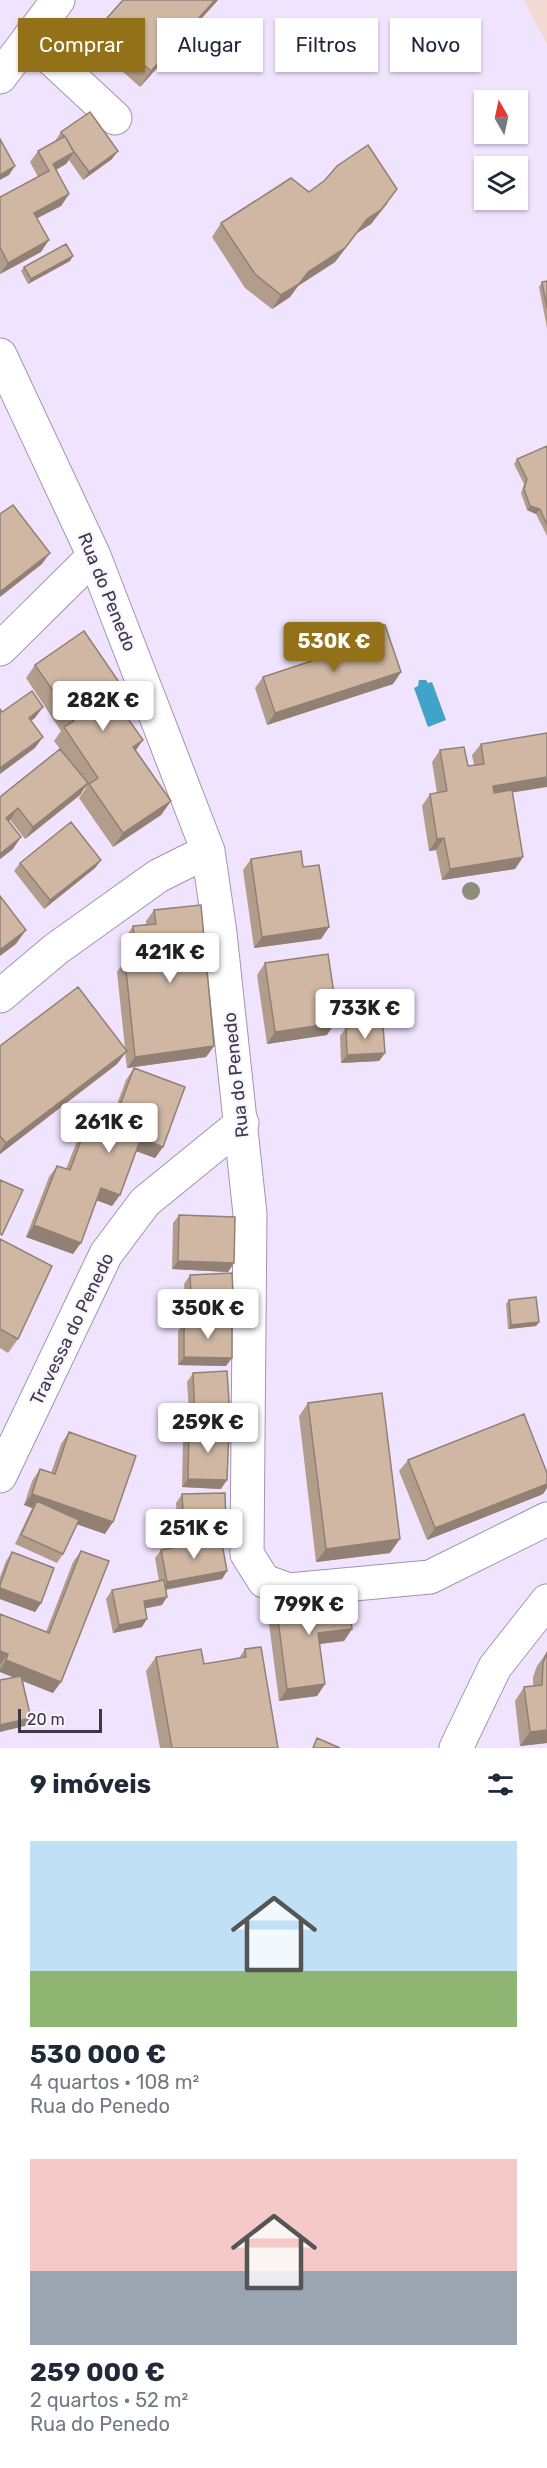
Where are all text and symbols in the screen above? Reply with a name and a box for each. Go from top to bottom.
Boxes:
chip: Comprar [18,18,145,72]
chip: Alugar [157,18,263,72]
chip: Filtros [275,18,378,72]
chip: Novo [390,18,481,72]
north arrow [474,90,528,144]
map controls [474,90,528,210]
button: layers [474,156,528,210]
street label: Rua do Penedo [73,529,141,655]
pin: 530K € [285,622,383,673]
text: 530K € [298,629,370,653]
pin: 282K € [54,681,152,732]
text: 282K € [67,688,139,712]
pin: 421K € [121,933,219,984]
text: 421K € [135,940,205,964]
pin: 733K € [316,989,414,1040]
text: 733K € [330,996,400,1020]
street label: Rua do Penedo [218,1011,254,1139]
pin: 261K € [60,1103,158,1154]
text: 261K € [75,1110,143,1134]
street label: Travessa do Penedo [26,1249,118,1409]
pin: 350K € [159,1289,257,1340]
text: 350K € [172,1296,244,1320]
pin: 259K € [159,1403,257,1454]
text: 259K € [172,1410,244,1434]
pin: 251K € [145,1509,243,1560]
text: 251K € [160,1516,228,1540]
pin: 799K € [260,1585,358,1636]
text: 799K € [274,1592,344,1616]
scale bar [18,1706,102,1734]
text: 20 m [27,1710,65,1729]
icon: filters [484,1768,517,1801]
text: 9 imóveis [30,1769,151,1800]
icon: home [220,1880,328,1988]
text: 530 000 € [30,2039,166,2070]
text: 4 quartos · 108 m² [30,2070,199,2094]
text: Rua do Penedo [30,2094,170,2118]
icon: home [220,2198,328,2306]
text: 259 000 € [30,2357,165,2388]
text: 2 quartos · 52 m² [30,2388,188,2412]
text: Rua do Penedo [30,2412,170,2436]

